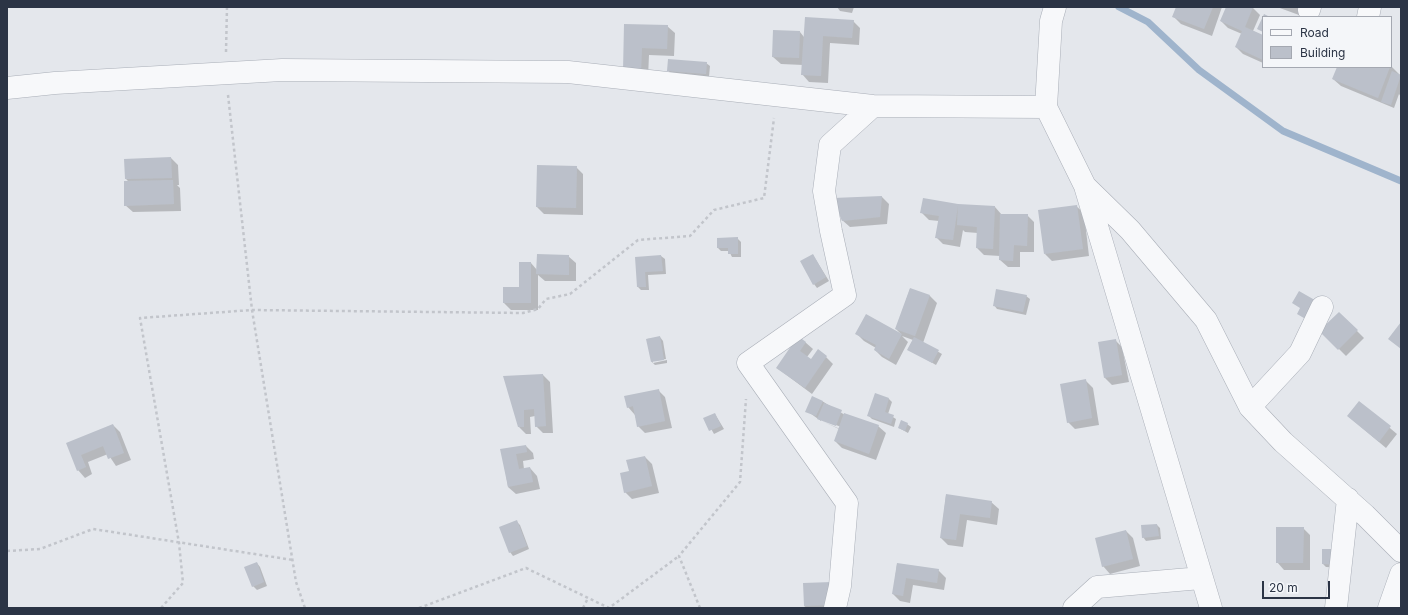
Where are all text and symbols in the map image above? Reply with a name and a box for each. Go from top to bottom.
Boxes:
legend [1262,16,1392,68]
text: Road [1300,25,1329,40]
text: Building [1300,45,1345,60]
scale bar [1264,573,1332,599]
text: 20 m [1269,580,1298,595]

